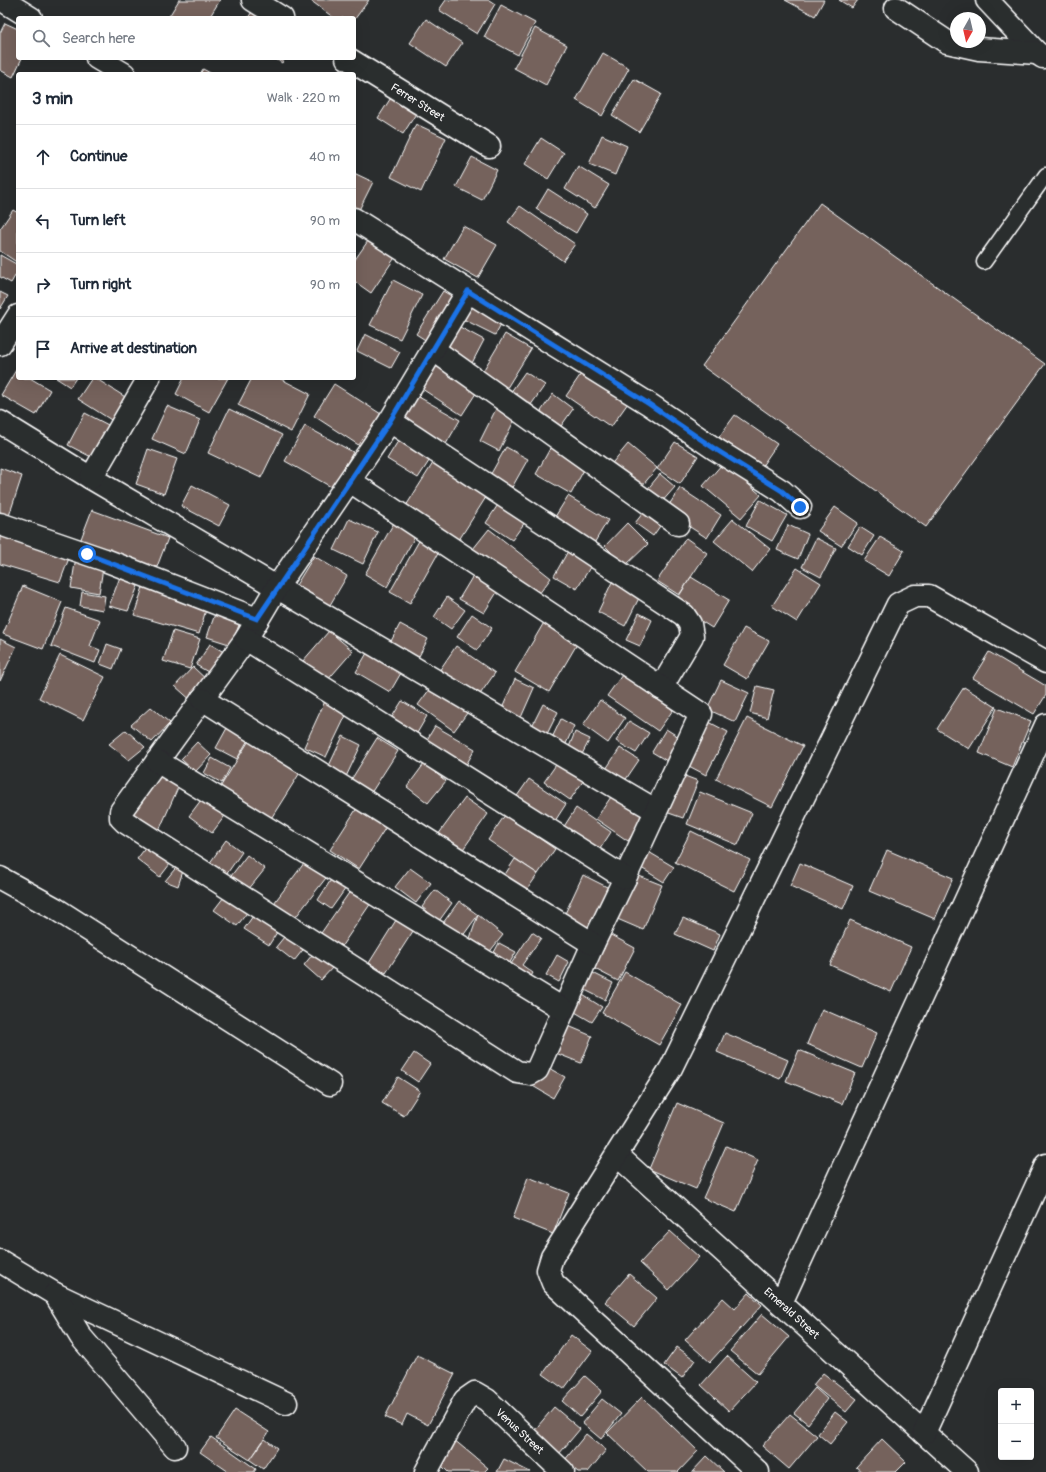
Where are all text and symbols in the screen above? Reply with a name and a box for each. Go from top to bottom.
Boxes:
north arrow [950,12,986,48]
search box [16,16,356,60]
icon: search [30,27,52,49]
text: Search here [62,29,135,48]
street label: Ferrer Street [388,81,447,124]
text: 3 min [32,88,73,109]
text: Walk · 220 m [267,90,340,106]
icon: ahead [32,146,54,168]
text: Continue [70,147,128,166]
text: 40 m [309,149,340,165]
icon: left [32,210,54,232]
text: Turn left [70,211,126,230]
text: 90 m [310,213,340,229]
icon: right [32,274,54,296]
text: Turn right [70,275,131,294]
text: 90 m [310,277,340,293]
icon: arrive [32,338,54,360]
text: Arrive at destination [70,339,197,358]
route end [791,498,809,516]
route start [78,545,96,563]
street label: Emerald Street [761,1285,823,1342]
map controls [998,1388,1034,1460]
button: + [998,1388,1034,1424]
street label: Venus Street [493,1406,547,1457]
button: − [998,1424,1034,1460]

